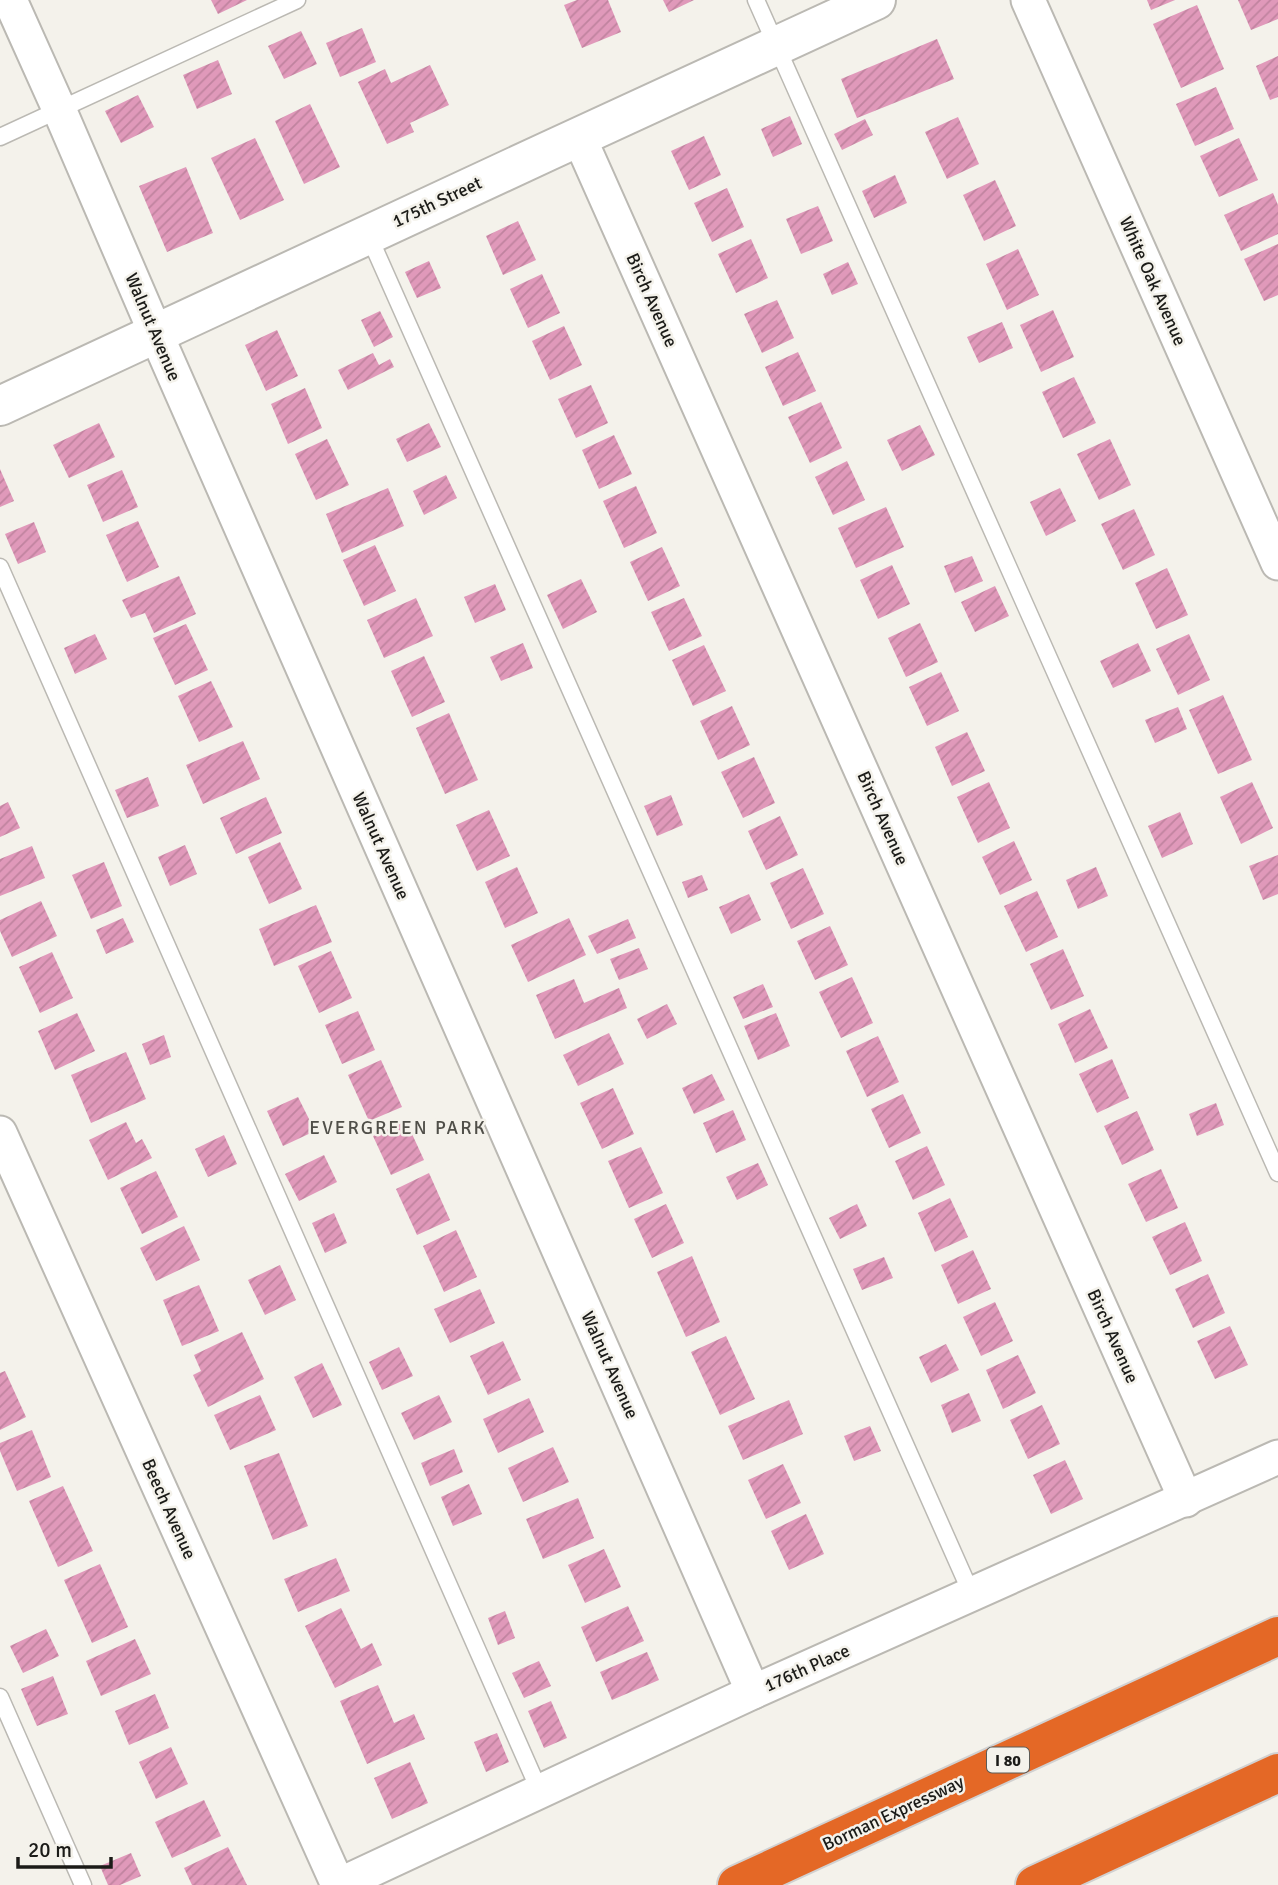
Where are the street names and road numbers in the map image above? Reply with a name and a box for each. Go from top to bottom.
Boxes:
street label: 175th Street [389,172,485,232]
street label: White Oak Avenue [1115,213,1191,349]
street label: Birch Avenue [621,250,683,350]
street label: Walnut Avenue [120,270,186,384]
street label: Birch Avenue [852,768,914,868]
street label: Walnut Avenue [348,789,414,903]
street label: Birch Avenue [1082,1286,1144,1386]
street label: Walnut Avenue [577,1308,643,1422]
street label: Beech Avenue [137,1455,201,1563]
street label: 176th Place [761,1639,853,1697]
road number: I 80 [987,1748,1029,1772]
street label: Borman Expressway [819,1770,968,1855]

